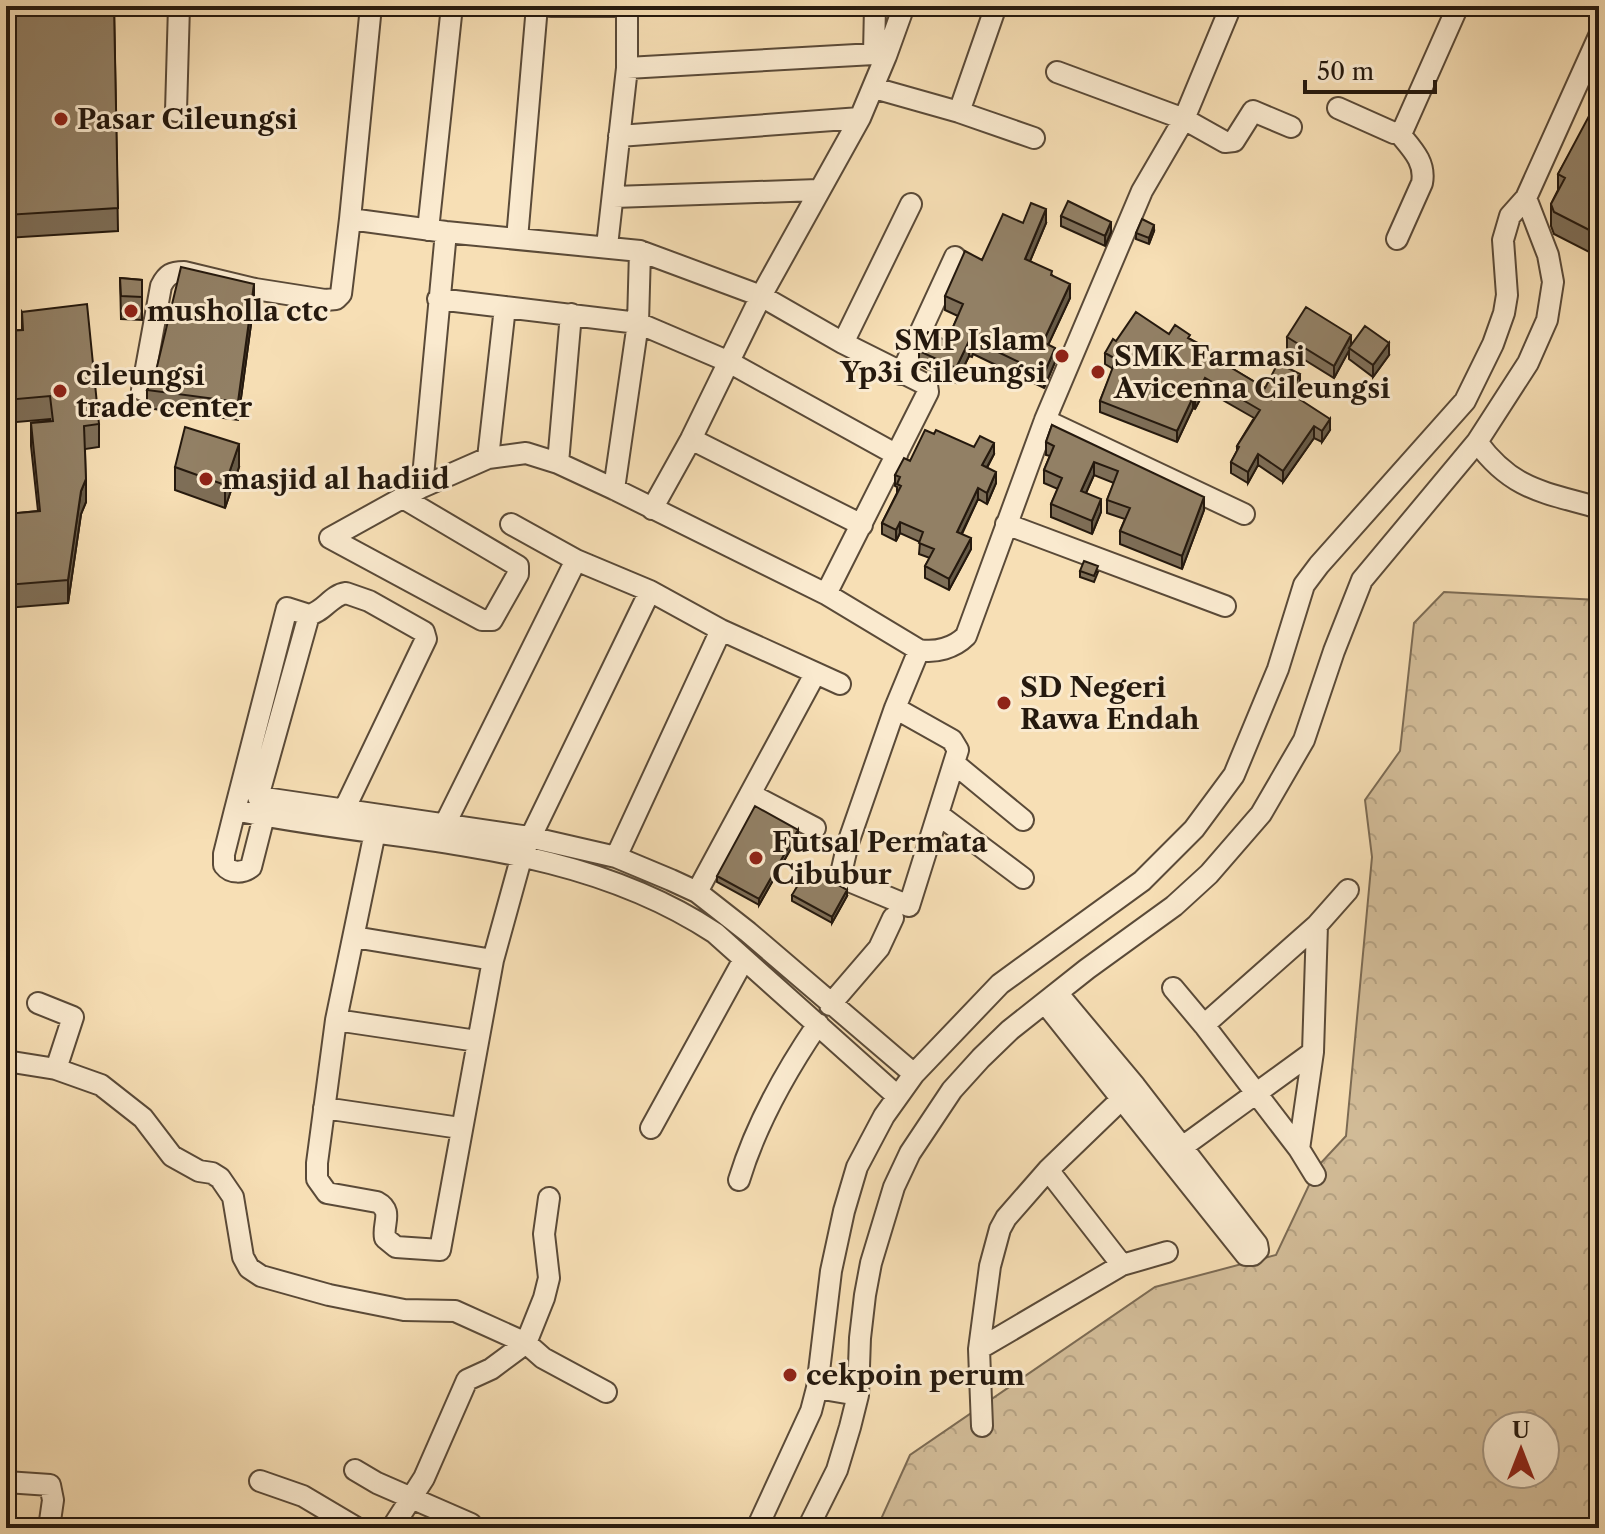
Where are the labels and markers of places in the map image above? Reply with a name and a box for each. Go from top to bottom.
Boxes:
place label: Pasar Cileungsi [77,102,297,136]
marker: Pasar Cileungsi [52,110,70,128]
place label: musholla ctc [147,294,328,328]
marker: musholla ctc [122,302,140,320]
place label: SMP Islam Yp3i Cileungsi [839,323,1046,389]
place label: SMK Farmasi Avicenna Cileungsi [1113,339,1390,405]
marker: SMP Islam Yp3i Cileungsi [1053,347,1071,365]
place label: cileungsi trade center [76,358,253,424]
marker: SMK Farmasi Avicenna Cileungsi [1089,363,1107,381]
marker: cileungsi trade center [51,382,69,400]
place label: masjid al hadiid [222,462,450,496]
marker: masjid al hadiid [197,470,215,488]
place label: SD Negeri Rawa Endah [1020,670,1200,736]
marker: SD Negeri Rawa Endah [995,694,1013,712]
place label: Futsal Permata Cibubur [772,825,988,891]
marker: Futsal Permata Cibubur [747,849,765,867]
place label: cekpoin perum [806,1358,1025,1392]
marker: cekpoin perum [781,1366,799,1384]

